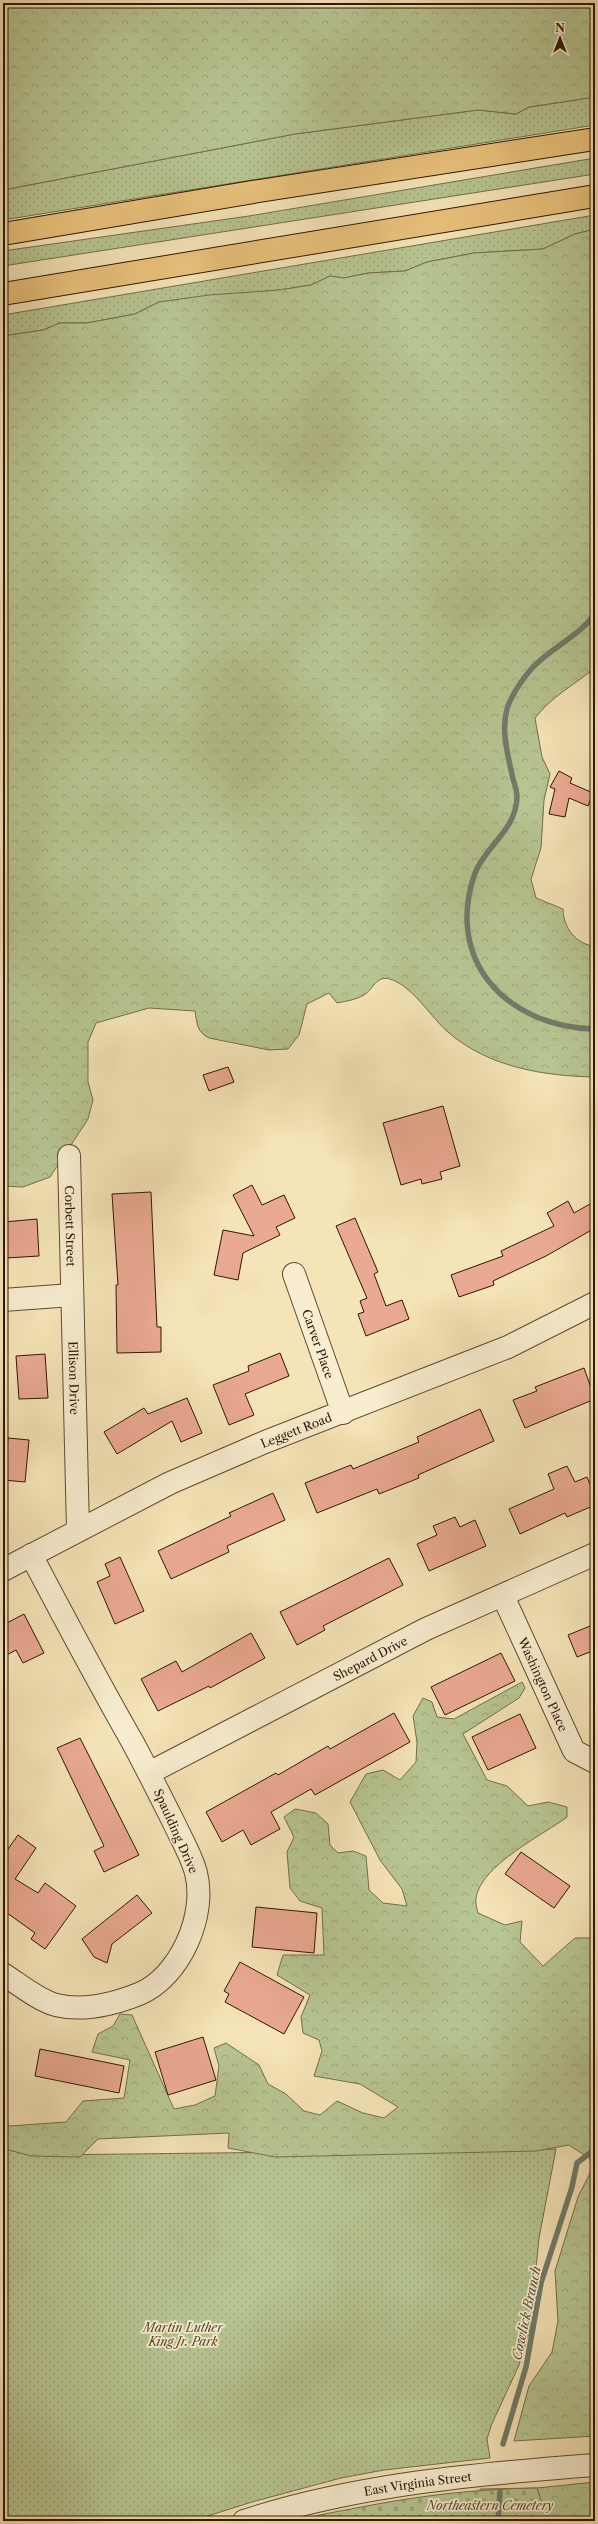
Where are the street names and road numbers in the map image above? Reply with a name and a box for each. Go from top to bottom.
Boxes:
street label: Corbett Street [62,1185,79,1268]
street label: Carver Place [299,1307,338,1381]
street label: Ellison Drive [66,1341,83,1415]
street label: Leggett Road [258,1409,334,1451]
street label: Shepard Drive [330,1632,410,1684]
street label: Washington Place [515,1634,572,1734]
street label: Spaulding Drive [151,1786,201,1876]
street label: East Virginia Street [363,2468,473,2499]

